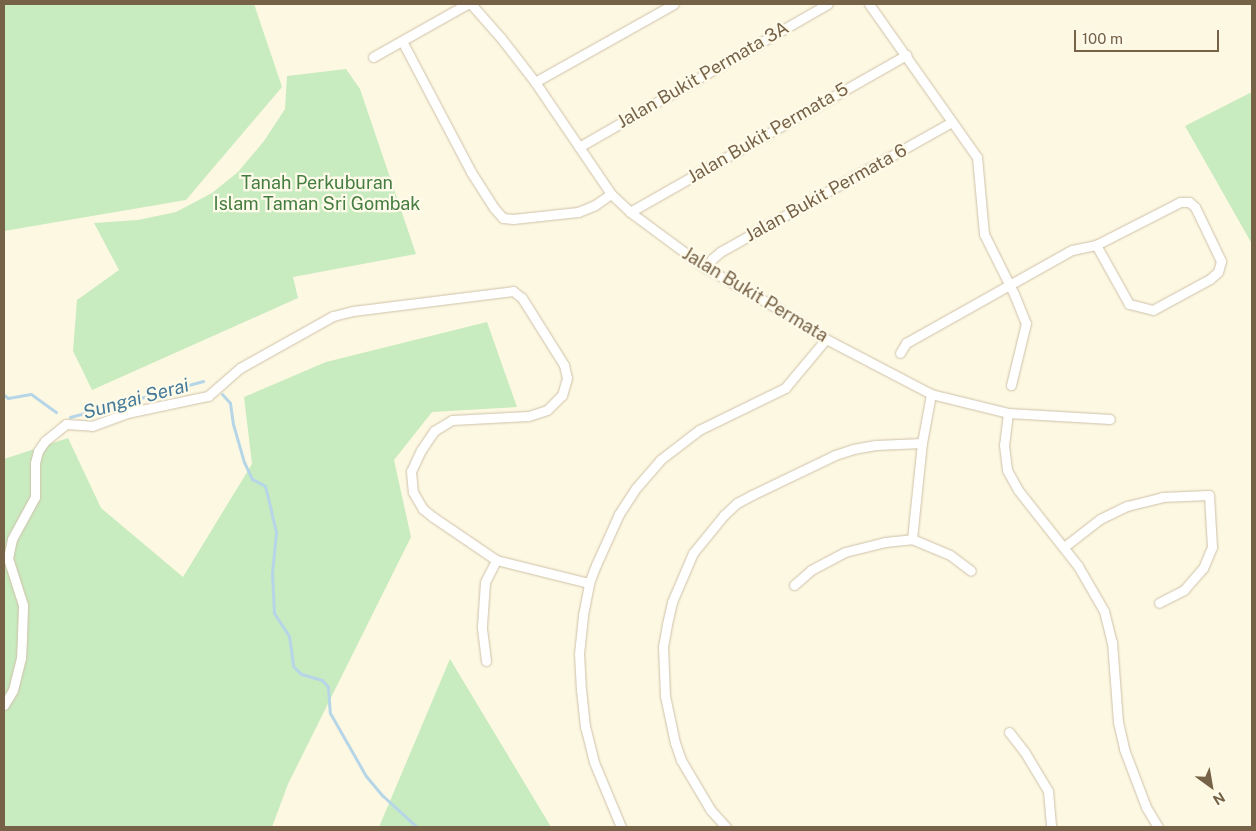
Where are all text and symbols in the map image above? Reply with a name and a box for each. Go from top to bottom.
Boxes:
street label: Jalan Bukit Permata 3A [613,17,793,133]
scale bar [1076,20,1221,52]
text: 100 m [1082,30,1123,47]
street label: Jalan Bukit Permata 5 [684,78,852,188]
street label: Jalan Bukit Permata 6 [741,140,911,246]
park label: Tanah Perkuburan Islam Taman Sri Gombak [214,173,420,215]
street label: Jalan Bukit Permata [678,243,832,347]
water label: Sungai Serai [81,374,191,424]
north arrow [1186,761,1236,811]
text: N [1210,789,1228,808]

